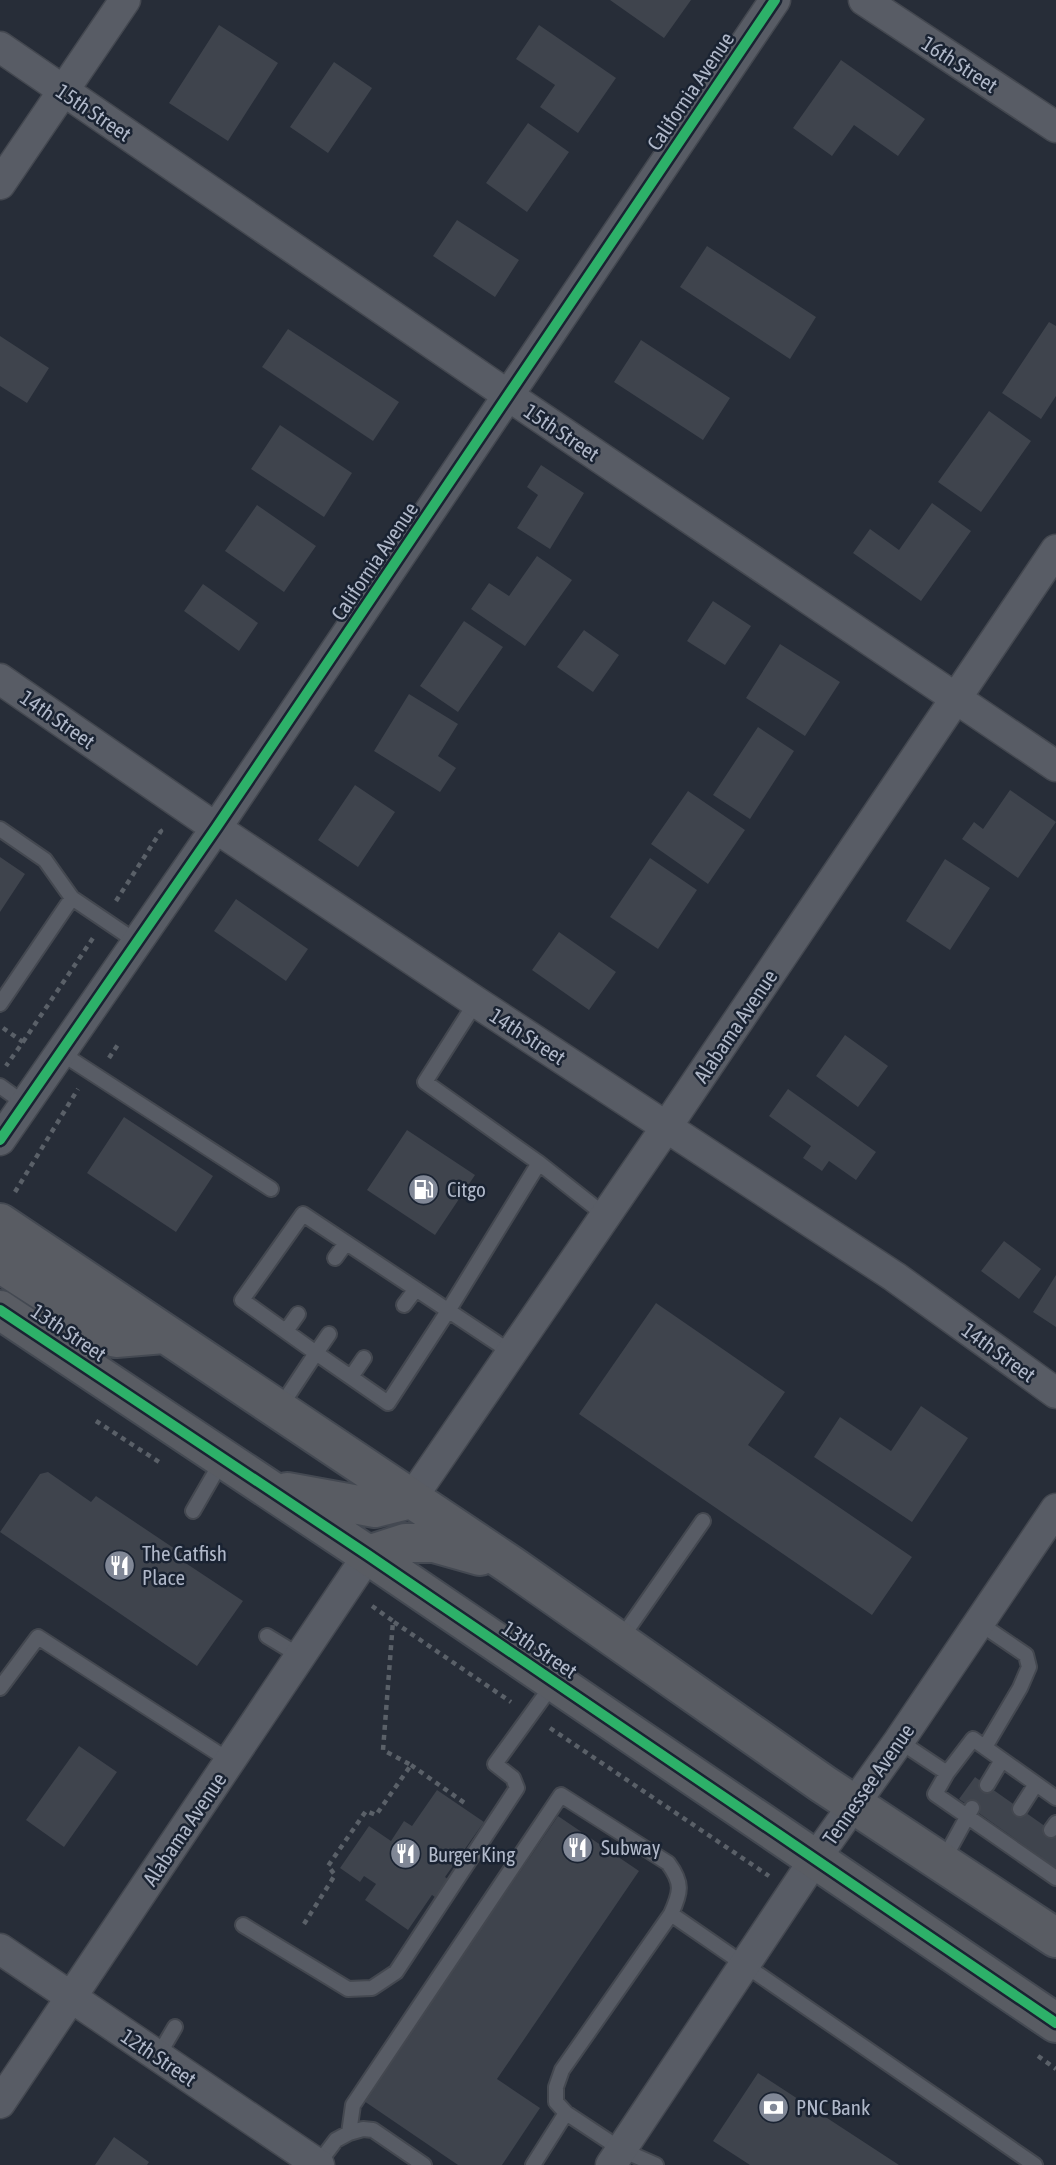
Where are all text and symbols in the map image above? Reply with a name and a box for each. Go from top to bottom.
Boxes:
street label: California Avenue [642,27,738,155]
street label: 16th Street [918,31,1002,97]
street label: 15th Street [52,78,136,146]
street label: 15th Street [520,398,604,466]
street label: California Avenue [326,497,422,625]
street label: 14th Street [16,685,100,753]
street label: Alabama Avenue [688,965,782,1087]
street label: 14th Street [486,1003,570,1069]
fuel station icon: Citgo [407,1172,441,1206]
place label: Citgo [447,1177,486,1201]
street label: 13th Street [27,1298,111,1366]
street label: 14th Street [958,1317,1040,1387]
place label: The Catfish Place [142,1541,227,1589]
restaurant icon: The Catfish Place [102,1548,136,1582]
street label: 13th Street [498,1615,582,1683]
street label: Tennessee Avenue [817,1719,919,1849]
street label: Alabama Avenue [137,1768,231,1890]
restaurant icon: Subway [561,1830,595,1864]
place label: Subway [601,1835,661,1859]
restaurant icon: Burger King [388,1837,422,1871]
place label: Burger King [428,1842,515,1866]
street label: 12th Street [117,2023,201,2091]
bank icon: PNC Bank [756,2090,790,2124]
place label: PNC Bank [796,2095,870,2119]

